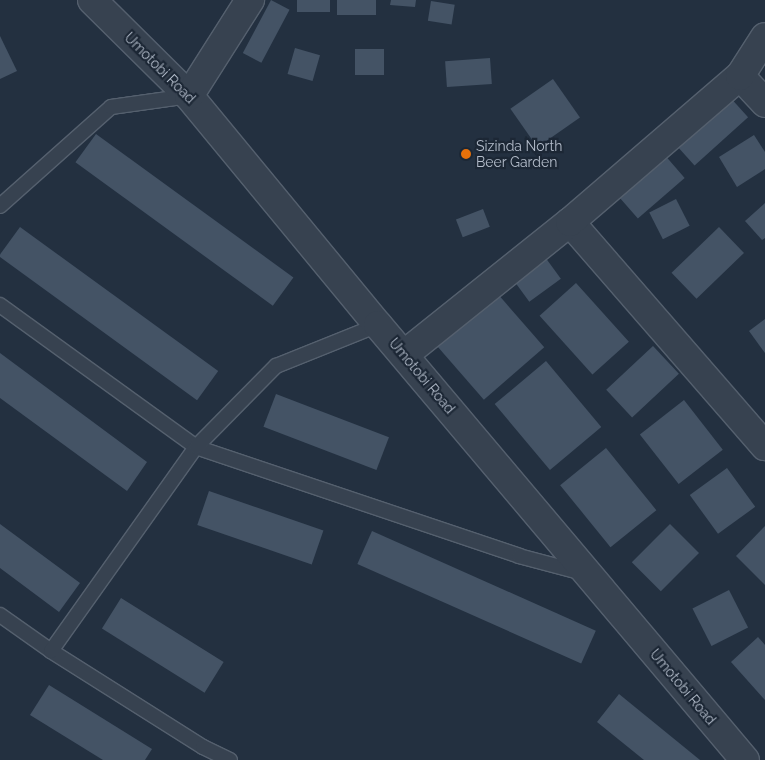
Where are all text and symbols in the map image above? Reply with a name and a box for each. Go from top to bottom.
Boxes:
street label: Umotobi Road [121,29,199,107]
place label: Sizinda North Beer Garden [476,138,562,170]
marker: Sizinda North Beer Garden [460,148,472,160]
street label: Umotobi Road [386,335,458,417]
street label: Umotobi Road [647,646,719,728]

